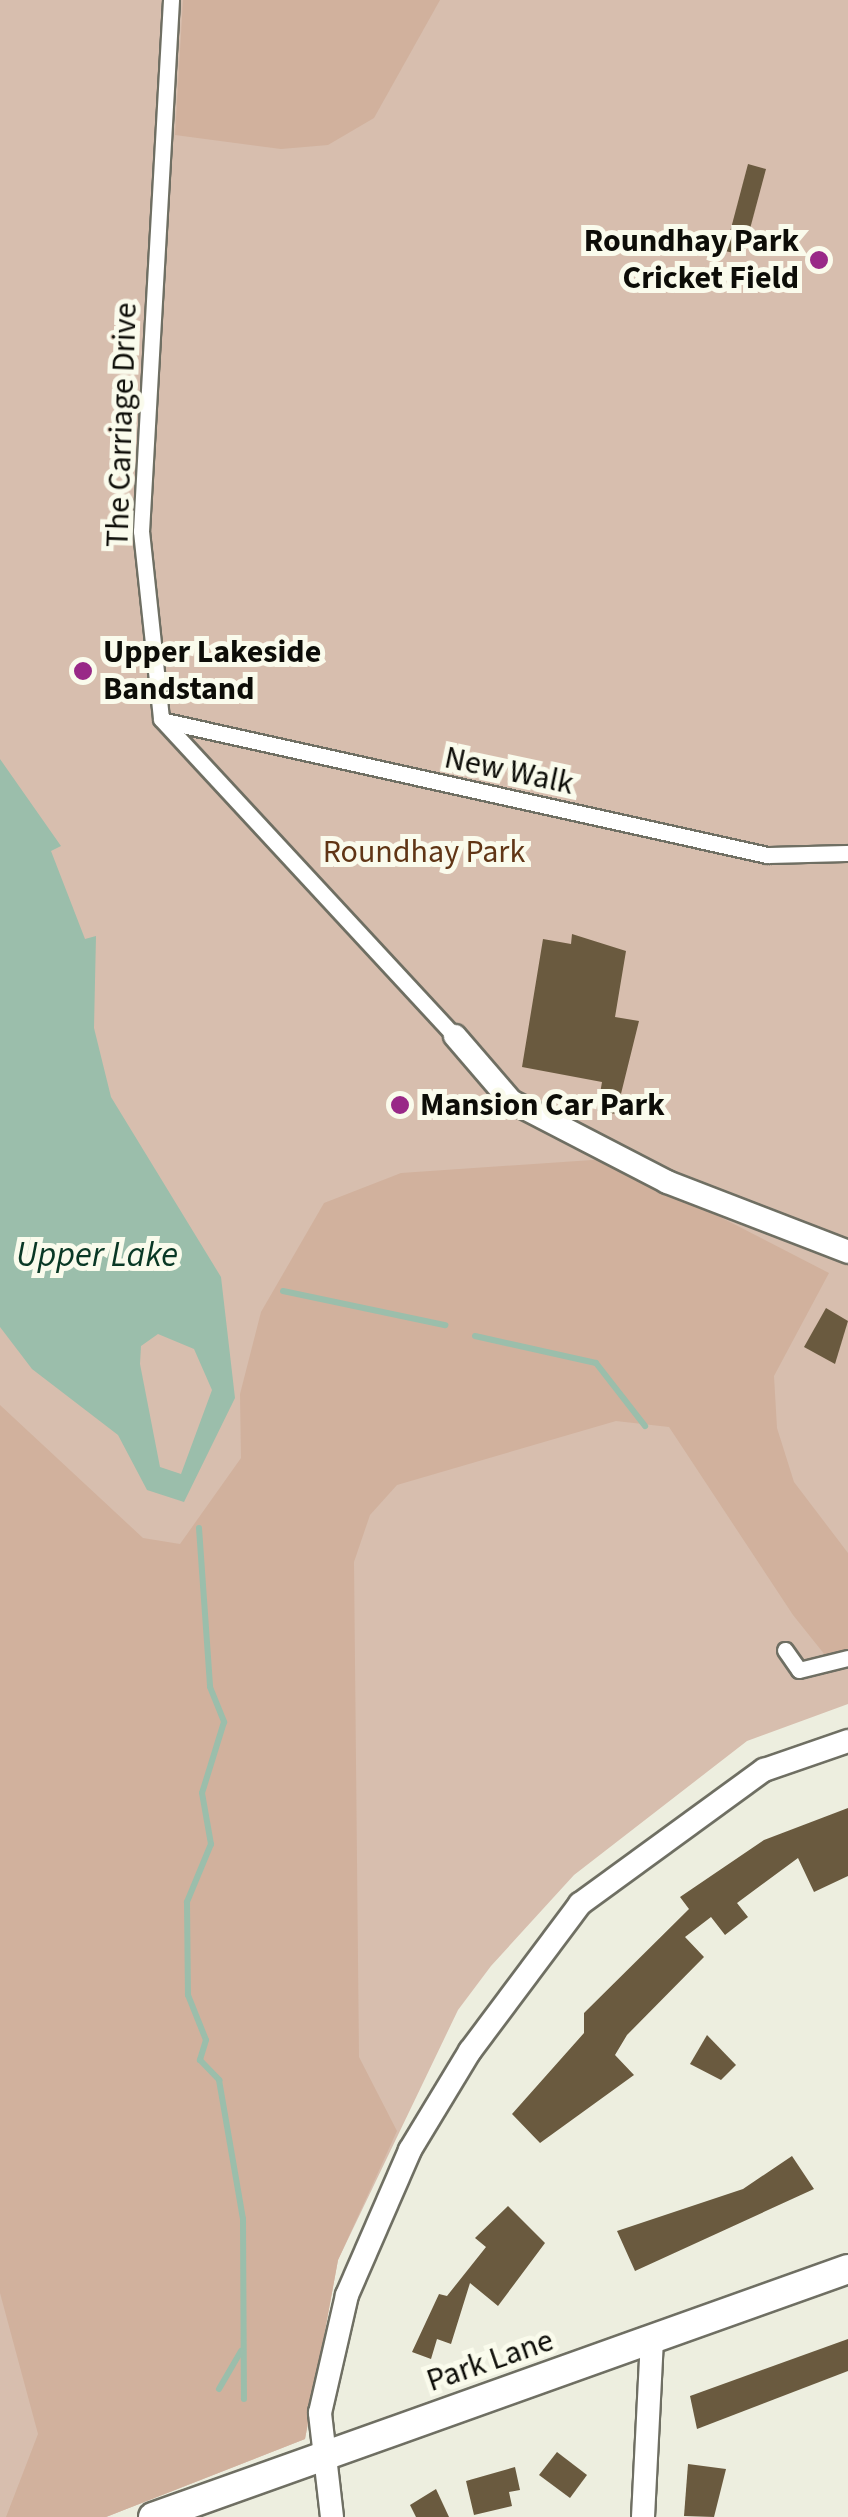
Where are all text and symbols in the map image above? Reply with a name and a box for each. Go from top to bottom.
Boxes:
place label: Roundhay Park Cricket Field [584,223,799,298]
marker: Roundhay Park Cricket Field [808,249,830,271]
street label: The Carriage Drive [99,302,145,548]
place label: Upper Lakeside Bandstand [103,634,321,709]
marker: Upper Lakeside Bandstand [72,660,94,682]
street label: New Walk [441,739,577,803]
park label: Roundhay Park [323,833,525,871]
place label: Mansion Car Park [420,1086,665,1124]
marker: Mansion Car Park [389,1094,411,1116]
water label: Upper Lake [16,1234,178,1276]
street label: Park Lane [422,2321,558,2401]

